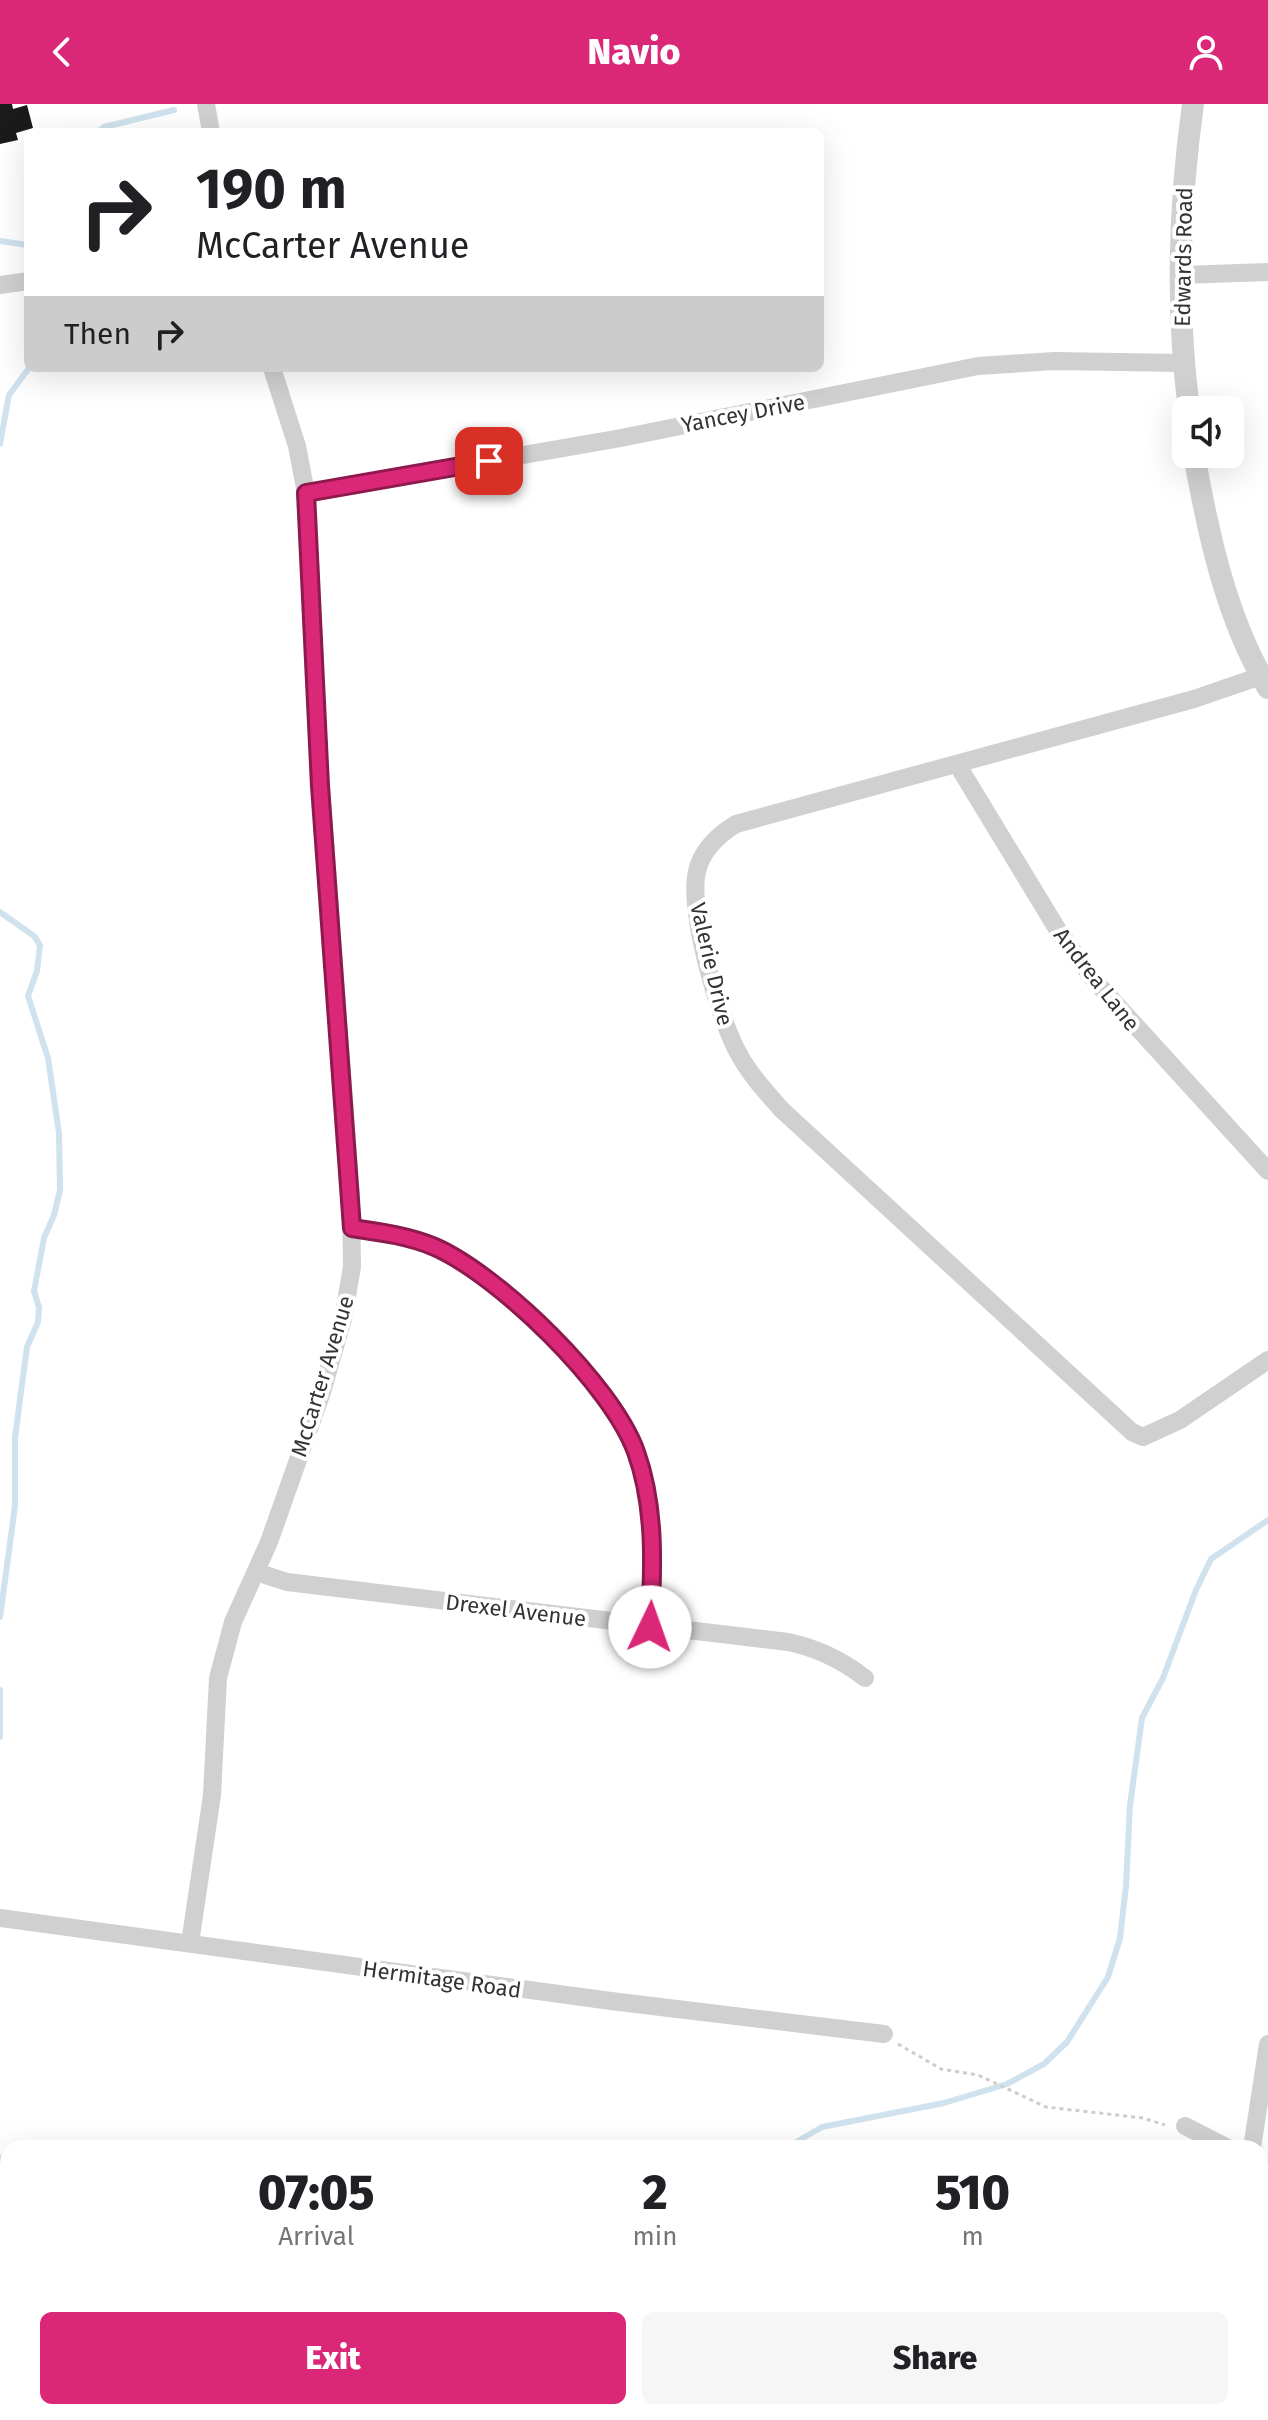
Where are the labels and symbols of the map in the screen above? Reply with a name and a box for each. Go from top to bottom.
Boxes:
street label: Edwards Road [1169,187,1198,327]
street label: Yancey Drive [679,388,807,439]
pin [455,427,523,495]
street label: Valerie Drive [684,900,739,1028]
street label: Andrea Lane [1048,922,1145,1036]
street label: McCarter Avenue [285,1292,360,1460]
position arrow [608,1585,692,1669]
street label: Drexel Avenue [444,1588,588,1633]
street label: Hermitage Road [361,1955,523,2004]

